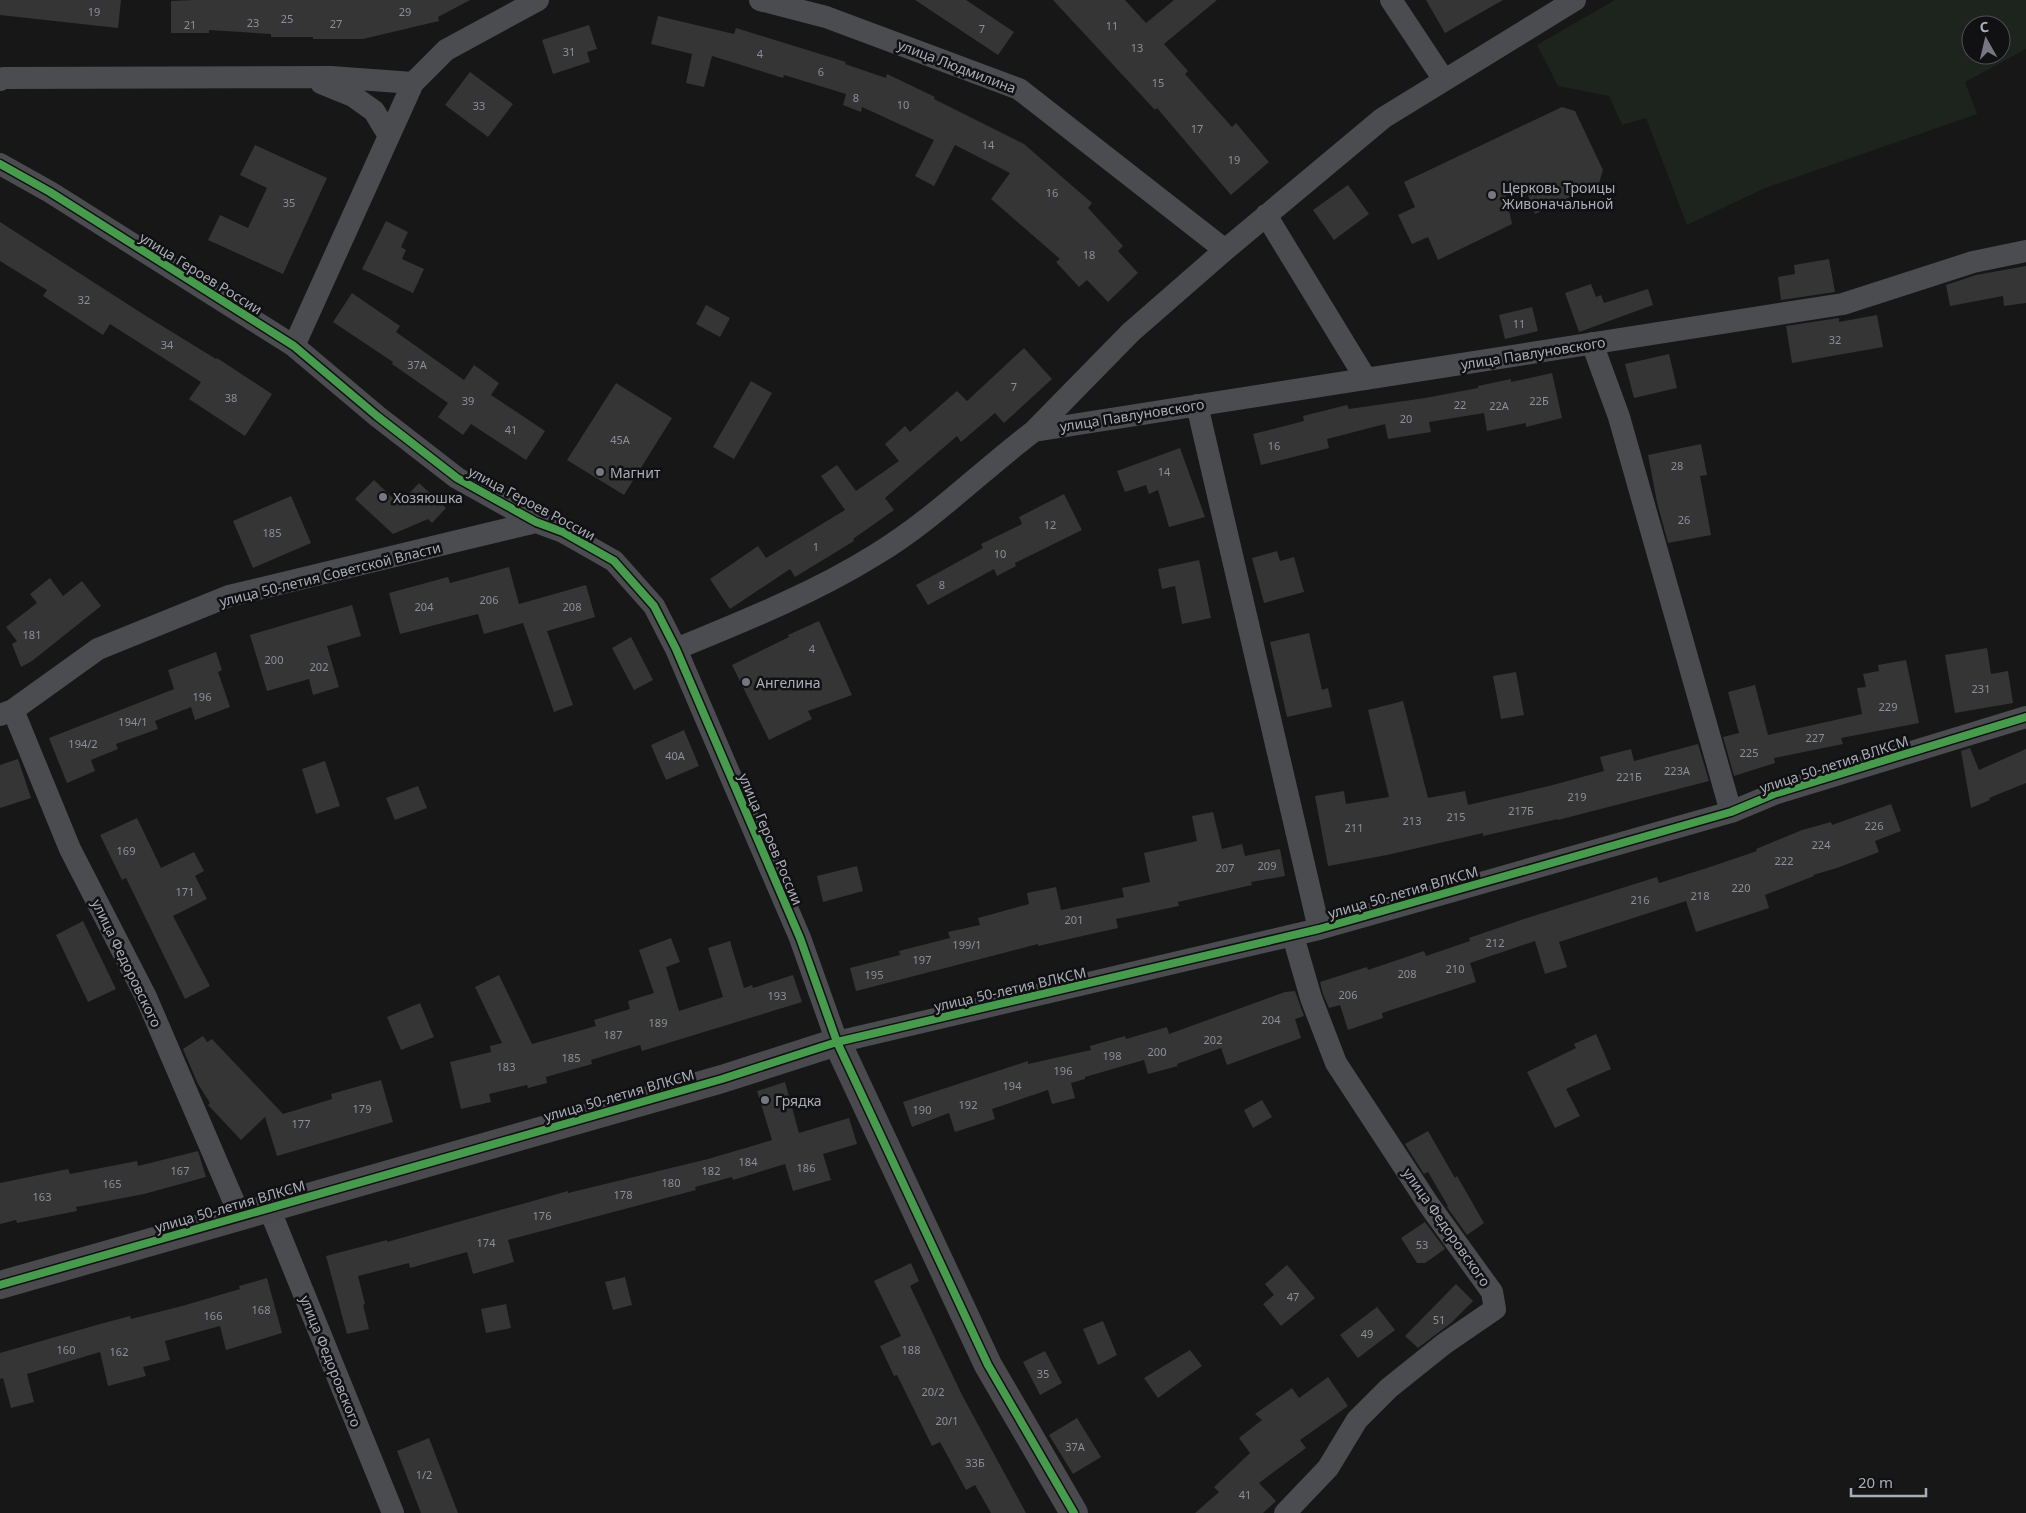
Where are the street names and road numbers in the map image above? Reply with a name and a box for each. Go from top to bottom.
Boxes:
street label: улица Людмилина [895,35,1019,97]
street label: улица Героев России [136,227,266,319]
street label: улица Павлуновского [1459,332,1607,374]
street label: улица Павлуновского [1058,394,1206,436]
street label: улица Героев России [465,461,599,545]
street label: улица 50-летия Советской Власти [217,537,443,611]
street label: улица 50-летия ВЛКСМ [1757,731,1911,797]
street label: улица Героев России [735,770,807,908]
street label: улица 50-летия ВЛКСМ [1326,861,1480,923]
street label: улица Федоровского [88,896,166,1030]
street label: улица 50-летия ВЛКСМ [932,962,1088,1016]
street label: улица 50-летия ВЛКСМ [542,1064,696,1126]
street label: улица Федоровского [1399,1164,1495,1290]
street label: улица 50-летия ВЛКСМ [153,1175,307,1237]
street label: улица Федоровского [296,1292,366,1430]

